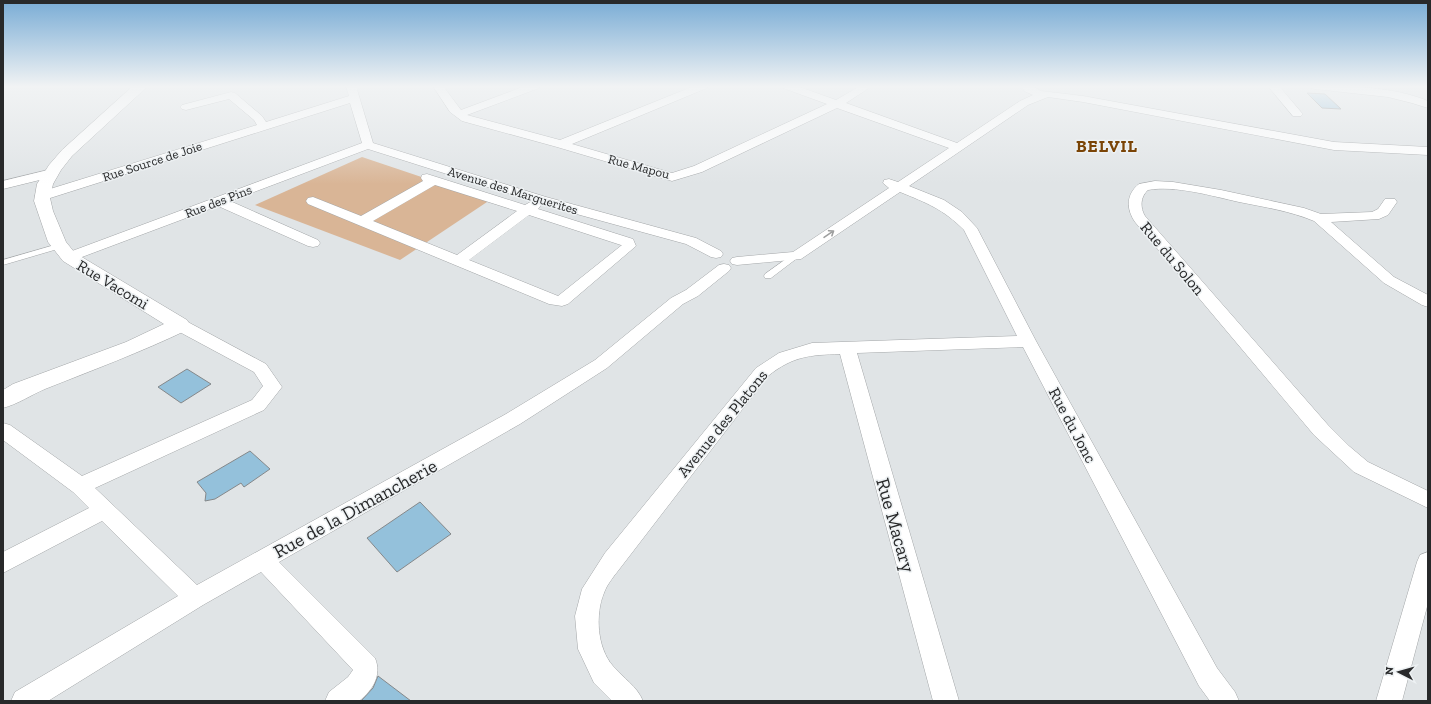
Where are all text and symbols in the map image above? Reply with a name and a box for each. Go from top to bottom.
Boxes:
district label: BELVIL [1076,136,1138,156]
street label: Rue Source de Joie [100,138,204,185]
street label: Rue Mapou [606,151,672,182]
street label: Avenue des Marguerites [446,164,580,218]
street label: Rue des Pins [183,182,254,221]
street label: Rue du Solon [1136,218,1209,299]
one-way arrow [823,230,834,238]
street label: Rue Vacomi [73,256,153,314]
street label: Avenue des Platons [673,366,772,481]
street label: Rue du Jonc [1045,384,1100,466]
street label: Rue de la Dimancherie [269,454,441,563]
street label: Rue Macary [871,475,920,575]
north arrow [1379,652,1419,692]
text: N [1383,666,1397,676]

